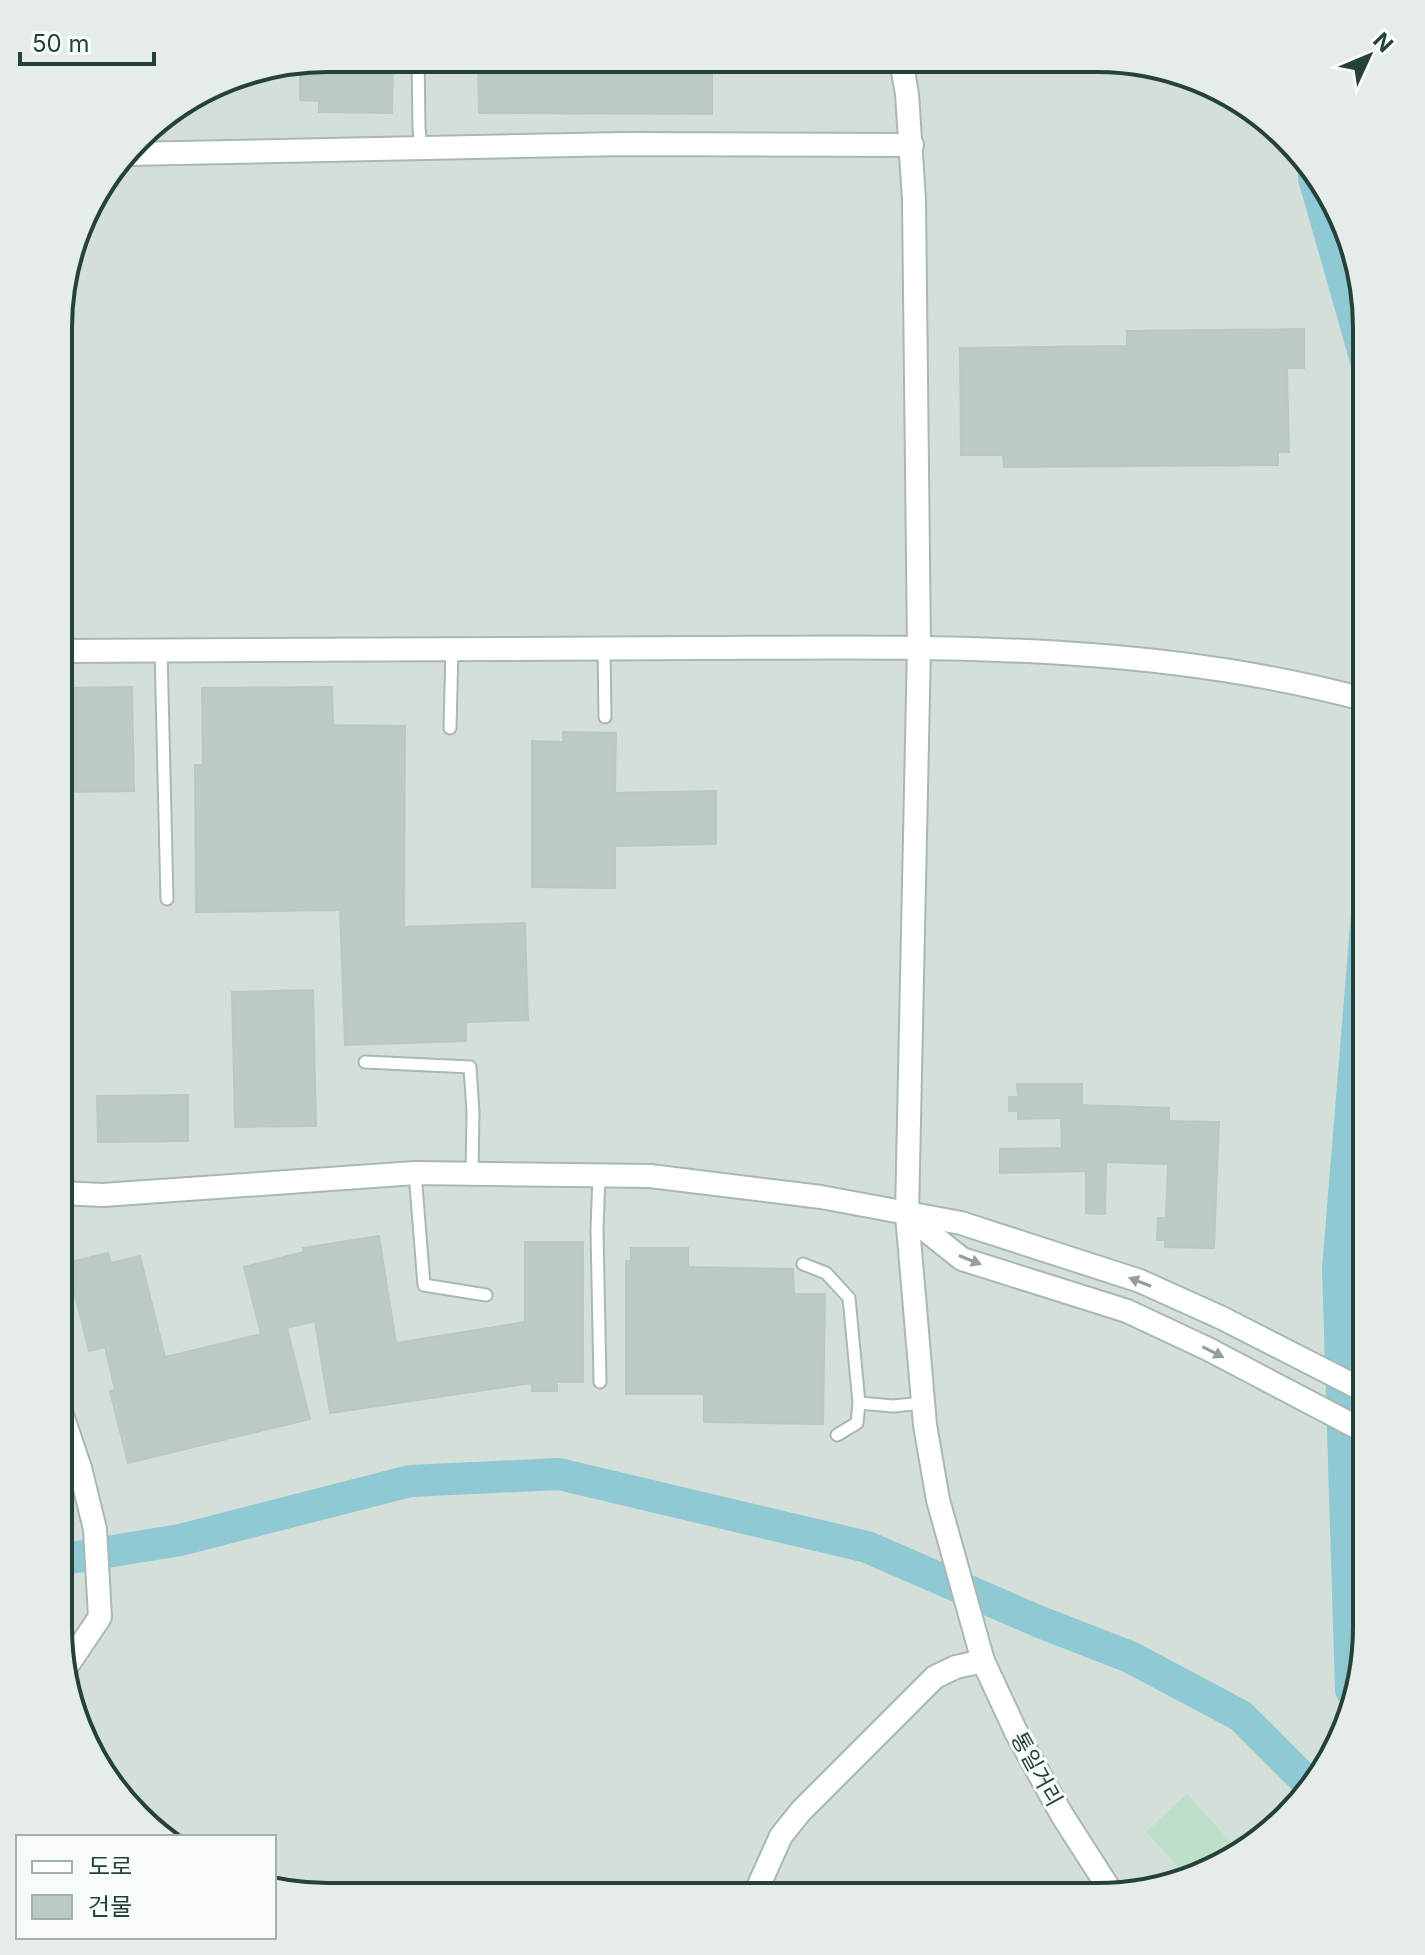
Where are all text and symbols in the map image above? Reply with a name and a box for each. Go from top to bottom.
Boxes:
scale bar [20,16,154,66]
north arrow [1329,16,1409,96]
text: N [1368,27,1399,57]
text: 50 m [32,29,90,58]
one-way arrow [958,1254,982,1267]
one-way arrow [1128,1275,1152,1288]
one-way arrow [1201,1345,1224,1358]
street label: 통일거리 [1006,1727,1068,1811]
legend [16,1835,276,1939]
text: 도로 [88,1852,132,1881]
text: 건물 [88,1892,132,1921]

